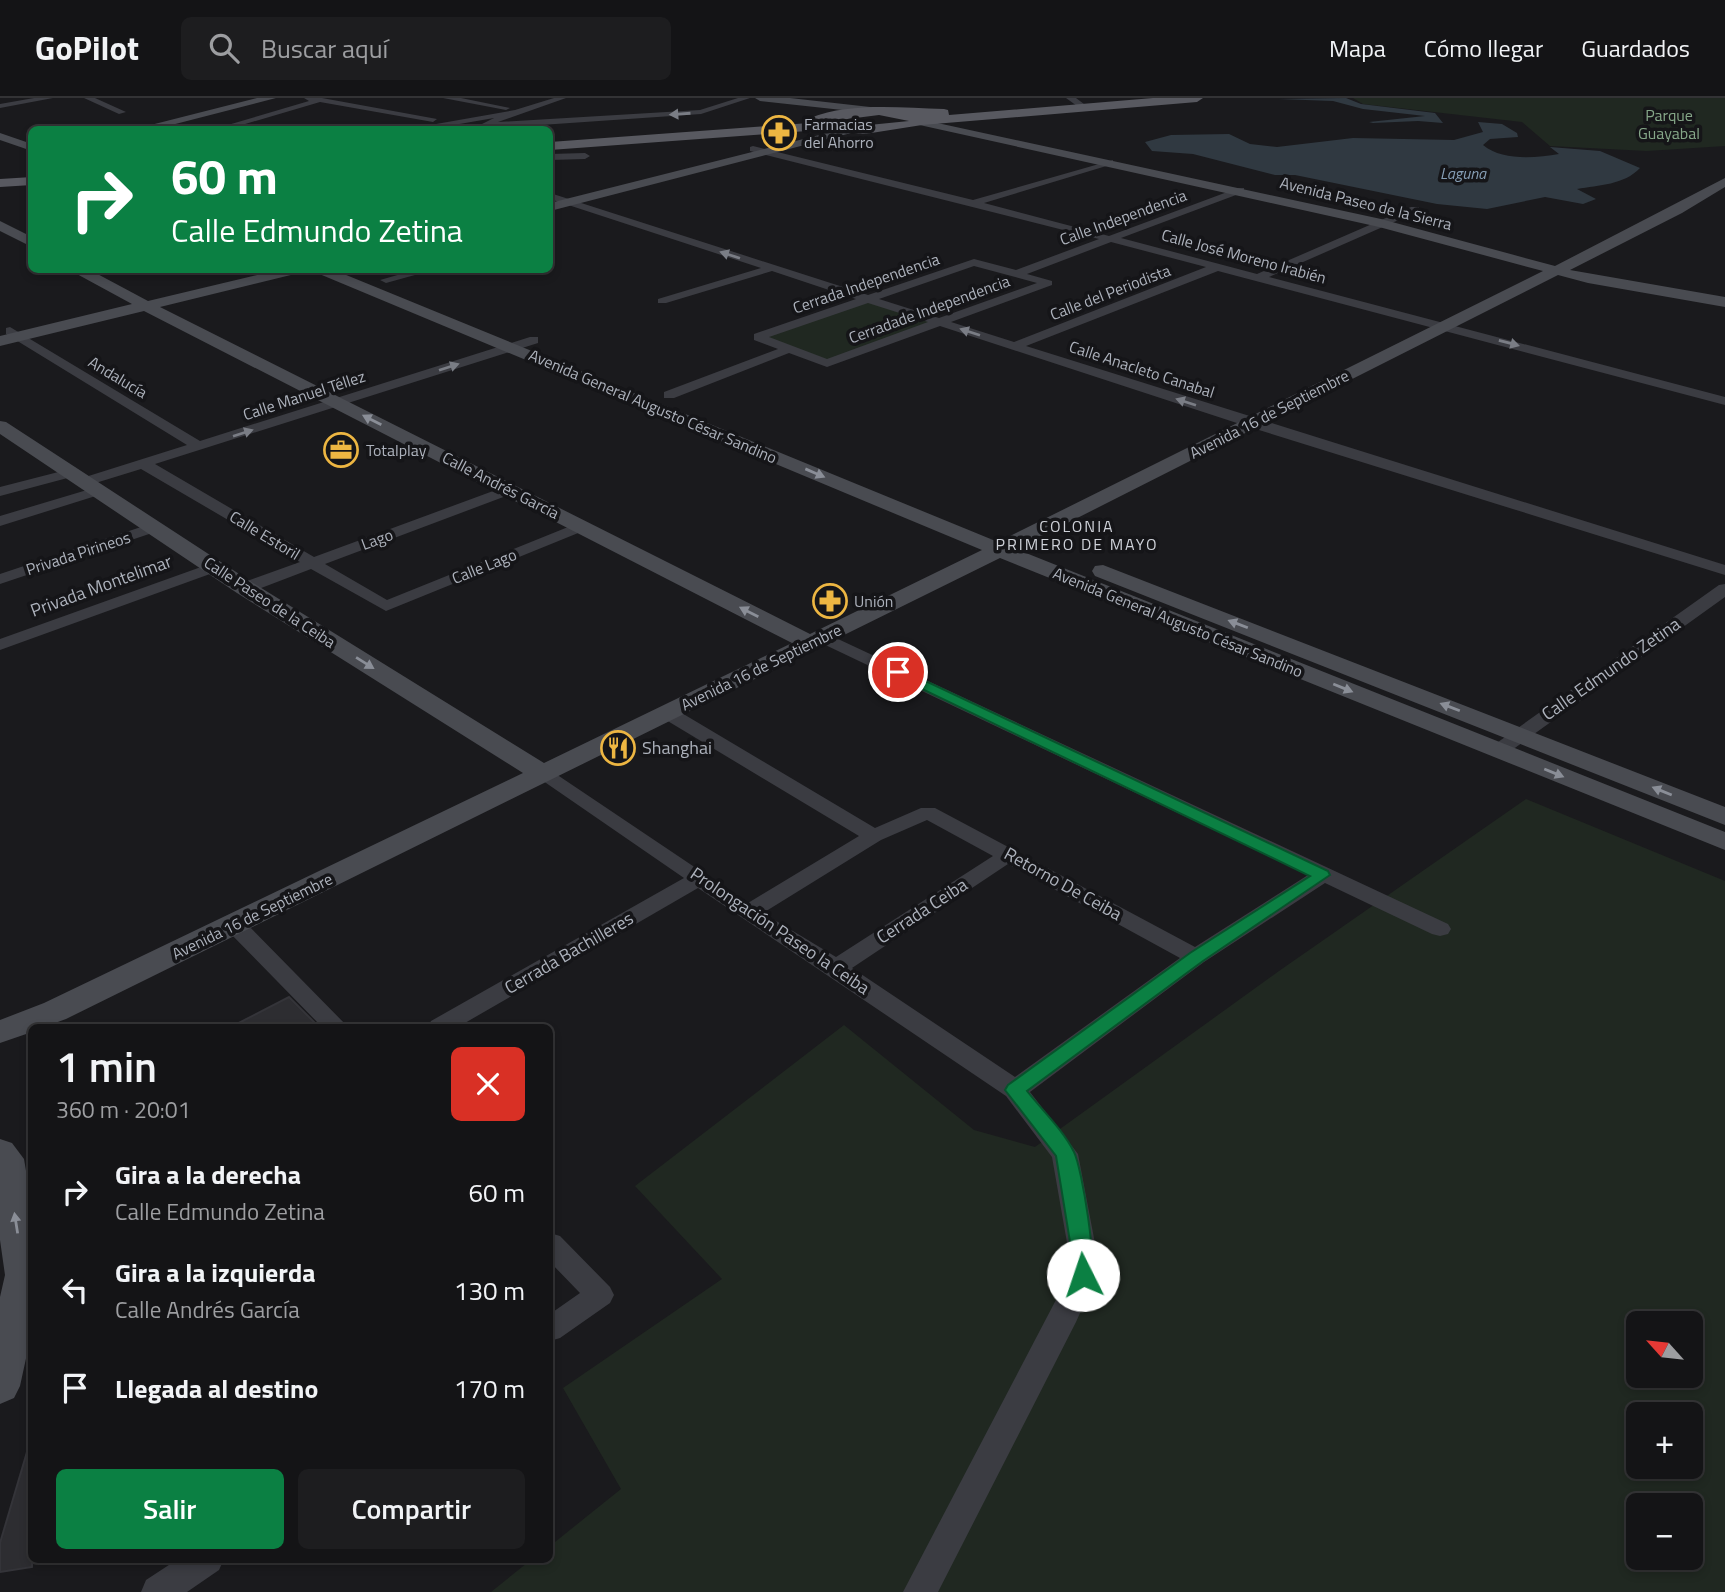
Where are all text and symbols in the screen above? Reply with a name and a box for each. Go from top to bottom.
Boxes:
search box [181,17,671,80]
text: GoPilot [35,23,139,73]
icon: search [205,29,243,67]
text: Buscar aquí [261,29,388,68]
text: Mapa [1329,30,1386,66]
text: Cómo llegar [1424,30,1543,66]
text: Guardados [1581,30,1690,66]
park label: Parque Guayabal [1638,103,1700,145]
one-way arrow [669,108,691,119]
place label: Farmacias del Ahorro [804,112,874,154]
pharmacy icon: Farmacias del Ahorro [760,114,798,152]
text: 60 m [171,138,278,213]
icon: right [56,154,147,245]
water label: Laguna [1440,161,1487,185]
street label: Avenida Paseo de la Sierra [1277,170,1455,236]
street label: Calle Independencia [1056,183,1190,251]
text: Calle Edmundo Zetina [171,206,463,254]
street label: Calle José Moreno Irabién [1159,222,1329,290]
street label: Cerrada Independencia [790,247,942,319]
one-way arrow [720,249,741,259]
street label: Calle del Periodista [1046,258,1174,326]
street label: Cerradade Independencia [845,269,1013,349]
one-way arrow [959,326,980,336]
street label: Calle Anacleto Canabal [1066,334,1218,404]
one-way arrow [1498,338,1520,349]
street label: Avenida General Augusto César Sandino [525,343,781,469]
street label: Andalucía [84,350,152,404]
one-way arrow [438,361,459,372]
street label: Avenida 16 de Septiembre [1185,363,1353,465]
street label: Calle Manuel Téllez [240,364,368,426]
one-way arrow [1176,396,1197,407]
one-way arrow [362,415,382,426]
one-way arrow [232,427,253,437]
office icon: Totalplay [322,431,360,469]
place label: Totalplay [366,438,427,462]
street label: Calle Andrés García [438,445,564,525]
one-way arrow [805,468,826,479]
street label: Calle Estoril [225,504,305,566]
district label: COLONIA PRIMERO DE MAYO [995,514,1159,556]
street label: Lago [358,522,396,556]
street label: Privada Pirineos [23,525,133,581]
street label: Calle Lago [448,542,520,590]
street label: Privada Montelimar [26,547,175,624]
street label: Calle Paseo de la Ceiba [200,550,340,654]
street label: Avenida General Augusto César Sandino [1049,561,1307,683]
pharmacy icon: Unión [811,582,849,620]
place label: Unión [854,589,893,613]
one-way arrow [739,606,759,617]
street label: Calle Edmundo Zetina [1536,610,1686,727]
street label: Avenida 16 de Septiembre [677,618,845,716]
one-way arrow [1228,619,1249,630]
pin [868,642,928,702]
icon: arrive [879,653,917,691]
one-way arrow [356,657,375,670]
one-way arrow [1333,683,1354,694]
one-way arrow [1440,702,1461,713]
restaurant icon: Shanghai [599,729,637,767]
place label: Shanghai [642,734,712,761]
one-way arrow [1544,768,1565,779]
one-way arrow [1651,786,1672,797]
street label: Retorno De Ceiba [999,840,1127,927]
street label: Prolongación Paseo la Ceiba [685,860,876,1001]
street label: Avenida 16 de Septiembre [168,867,336,965]
street label: Cerrada Ceiba [871,871,973,950]
street label: Cerrada Bachilleres [499,905,638,1001]
text: 1 min [56,1034,157,1098]
button: close [451,1047,525,1121]
text: 360 m · 20:01 [56,1092,191,1127]
text: Gira a la derecha [115,1155,301,1194]
icon: right [56,1173,94,1211]
text: 60 m [468,1173,525,1212]
text: Calle Edmundo Zetina [115,1194,325,1229]
one-way arrow [10,1212,21,1234]
position arrow [1046,1238,1120,1312]
text: Gira a la izquierda [115,1253,316,1292]
icon: left [56,1271,94,1309]
text: 130 m [454,1271,525,1310]
text: Calle Andrés García [115,1292,300,1327]
north arrow [1626,1311,1703,1388]
map controls [1626,1311,1703,1570]
icon: arrive [56,1369,94,1407]
text: Llegada al destino [115,1369,318,1408]
text: 170 m [454,1369,525,1408]
button: + [1626,1402,1703,1479]
button: Salir [56,1469,284,1549]
button: Compartir [298,1469,525,1549]
button: − [1626,1493,1703,1570]

